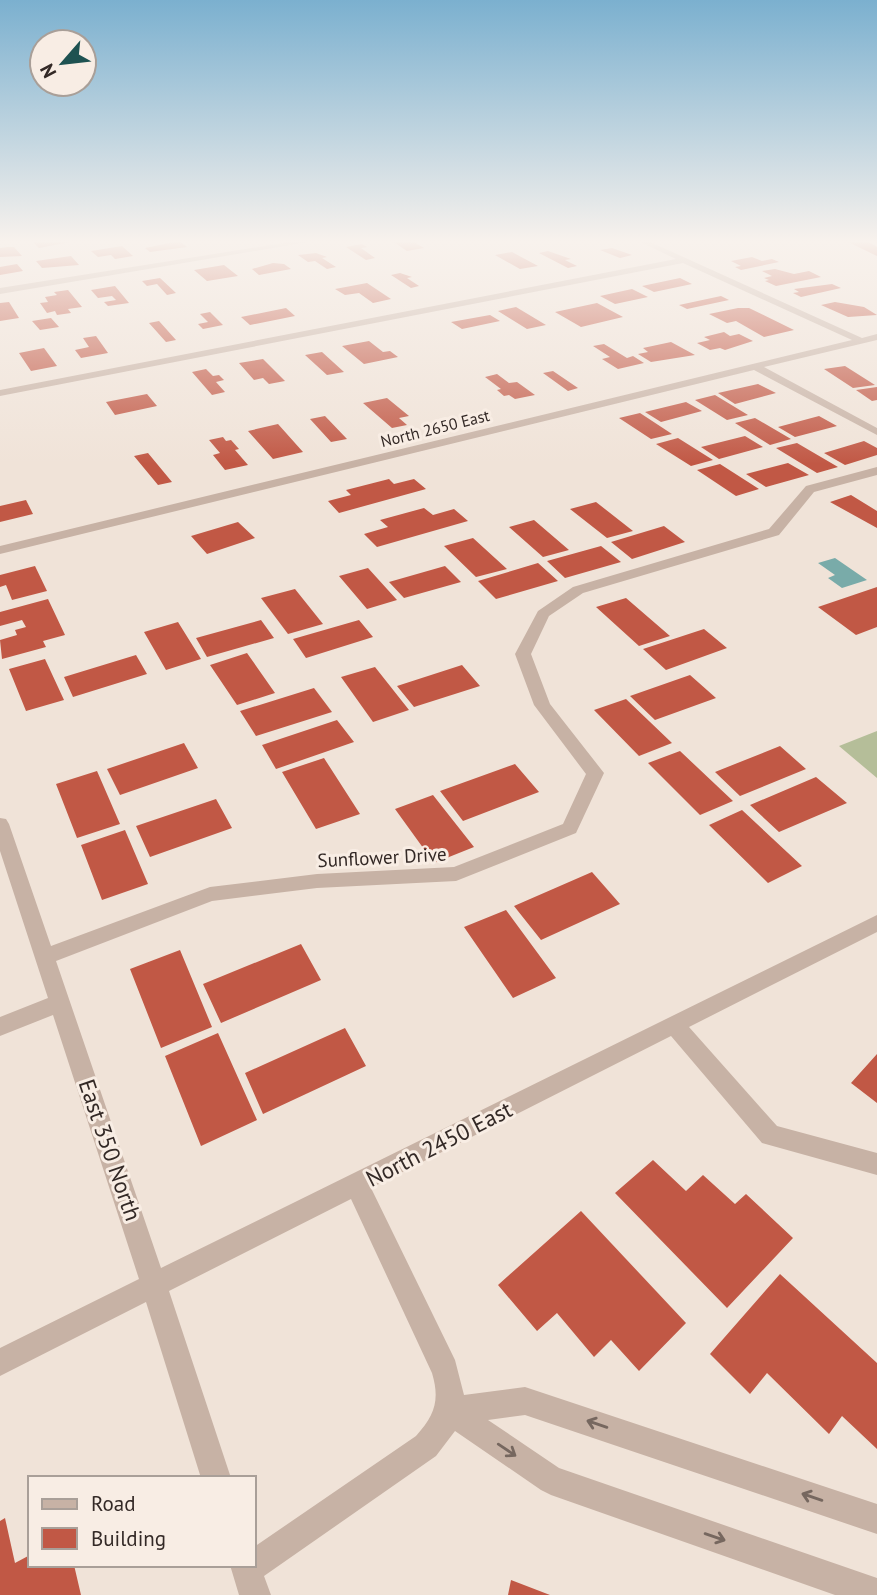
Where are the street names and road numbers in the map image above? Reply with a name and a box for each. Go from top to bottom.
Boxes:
street label: North 2650 East [378,405,492,451]
street label: Sunflower Drive [317,842,447,872]
street label: East 350 North [73,1075,148,1224]
street label: North 2450 East [361,1094,517,1193]

